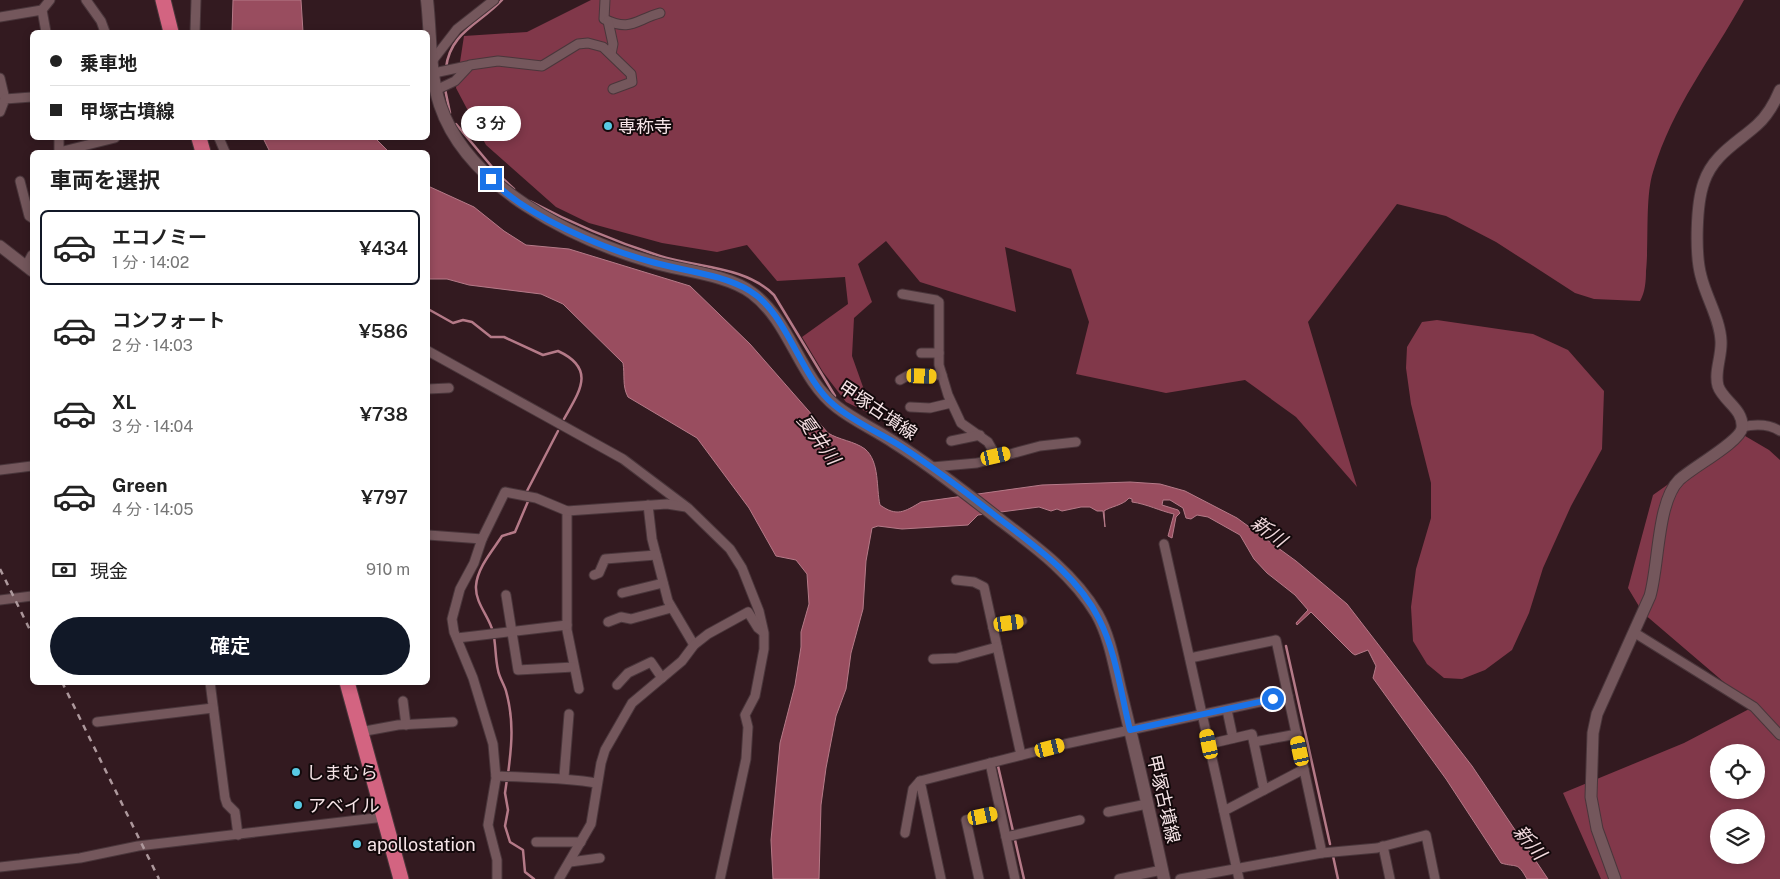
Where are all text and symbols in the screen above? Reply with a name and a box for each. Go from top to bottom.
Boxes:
text: 乗車地 [80,52,137,74]
text: 甲塚古墳線 [80,100,175,122]
callout: 3 分 [461,106,521,142]
text: 3 分 [476,114,506,133]
place label: 専称寺 [618,116,672,137]
marker: 専称寺 [602,120,614,132]
text: 車両を選択 [50,167,160,193]
route end [480,168,502,190]
icon: car [52,225,97,270]
text: エコノミー [112,226,207,248]
text: ¥434 [359,237,408,259]
text: 1 分 · 14:02 [112,253,189,272]
icon: car [52,308,97,353]
text: コンフォート [112,309,225,331]
text: ¥586 [359,320,408,342]
text: 2 分 · 14:03 [112,336,193,355]
car [906,368,937,384]
street label: 甲塚古墳線 [835,376,921,444]
icon: car [52,391,97,436]
text: XL [112,391,137,413]
text: ¥738 [360,403,408,425]
water label: 夏井川 [793,409,846,470]
text: 3 分 · 14:04 [112,417,193,436]
car [979,445,1012,467]
icon: car [52,474,97,519]
text: Green [112,474,167,496]
text: ¥797 [361,486,408,508]
text: 4 分 · 14:05 [112,500,194,519]
water label: 新川 [1247,511,1292,552]
icon: cash [50,556,78,584]
text: 現金 [90,560,128,582]
text: 910 m [366,560,410,579]
car [993,613,1024,633]
button: 確定 [50,617,410,675]
route start [1262,688,1284,710]
car [1198,728,1219,760]
car [1289,735,1310,767]
car [1033,737,1066,759]
map controls [1710,744,1765,864]
button: locate [1710,744,1765,799]
street label: 甲塚古墳線 [1144,753,1184,845]
place label: しまむら [306,762,378,783]
marker: しまむら [290,766,302,778]
place label: アベイル [308,795,380,816]
marker: アベイル [292,799,304,811]
car [966,806,999,826]
button: layers [1710,809,1765,864]
water label: 新川 [1509,820,1552,865]
place label: apollostation [367,834,476,855]
marker: apollostation [351,838,363,850]

